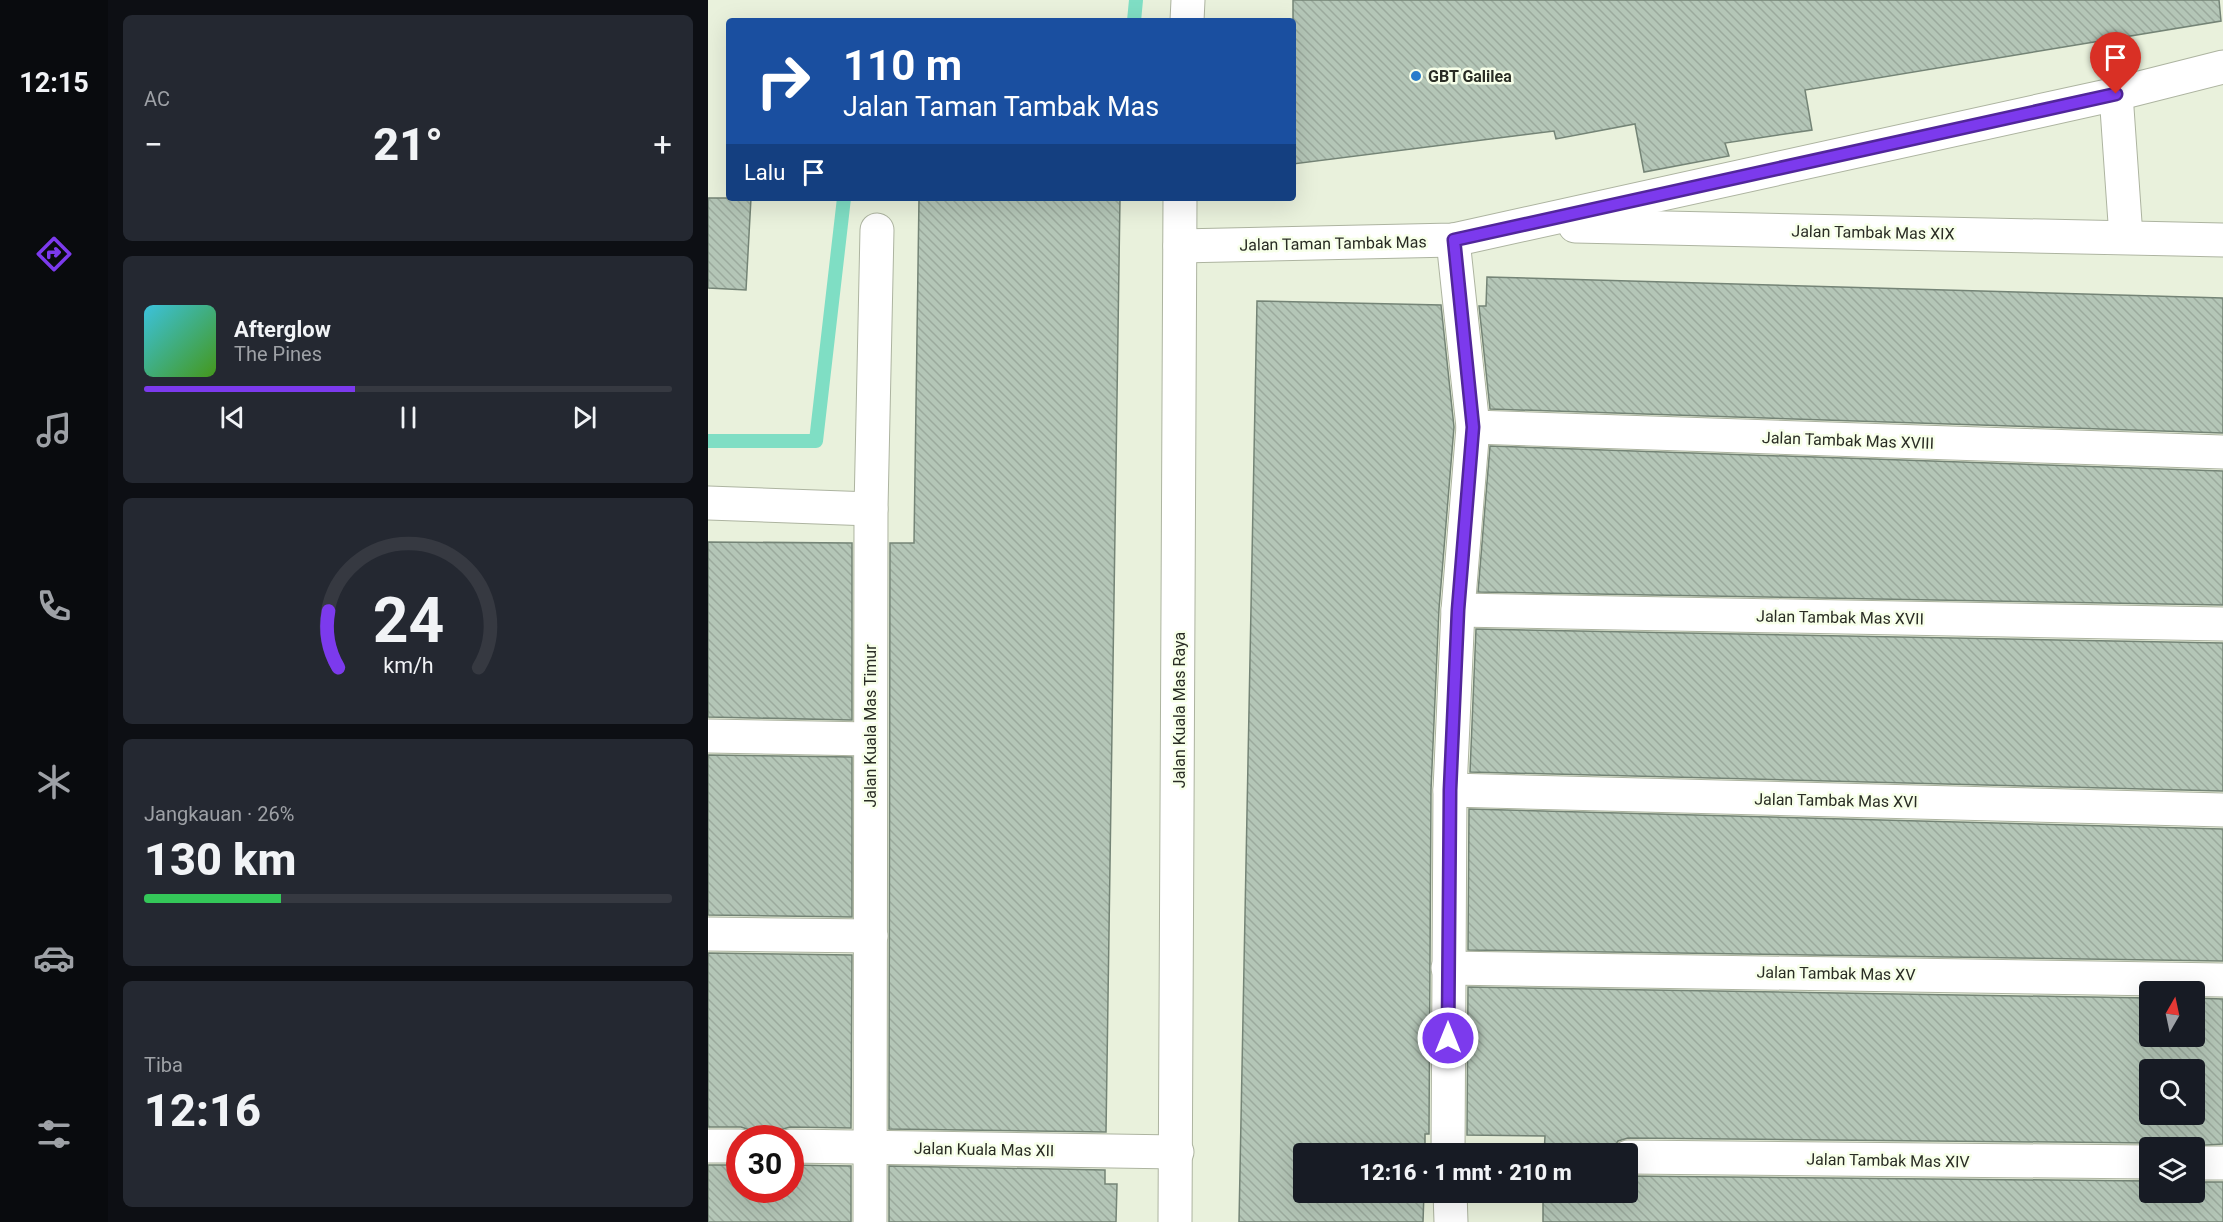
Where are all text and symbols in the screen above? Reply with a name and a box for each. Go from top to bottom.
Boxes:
pin [2090,32,2141,94]
text: 110 m [843,41,962,90]
icon: arrive [2099,41,2132,74]
icon: right [744,42,822,120]
text: 12:15 [19,67,89,99]
place label: GBT Galilea [1428,67,1512,86]
marker: GBT Galilea [1409,69,1423,83]
text: AC [144,87,170,111]
text: Jalan Taman Tambak Mas [843,91,1159,123]
text: 21° [373,118,443,171]
text: − [144,125,163,164]
text: + [653,125,672,164]
icon: arrive [797,156,830,189]
text: Lalu [744,160,785,185]
street label: Jalan Tambak Mas XIX [1791,222,1955,243]
street label: Jalan Taman Tambak Mas [1239,232,1427,255]
icon: directions [33,233,75,275]
text: Afterglow [234,317,331,342]
text: The Pines [234,342,322,366]
icon: previous [216,401,249,434]
icon: pause [392,401,425,434]
icon: next [568,401,601,434]
icon: music [33,409,75,451]
street label: Jalan Tambak Mas XVIII [1762,428,1934,453]
text: 24 [372,584,444,657]
icon: phone [33,585,75,627]
street label: Jalan Tambak Mas XVII [1756,607,1924,628]
street label: Jalan Kuala Mas Raya [1170,632,1189,788]
street label: Jalan Kuala Mas Timur [861,644,880,808]
text: km/h [383,653,433,678]
icon: climate [33,761,75,803]
street label: Jalan Tambak Mas XVI [1754,790,1918,811]
text: Jangkauan · 26% [144,802,294,826]
text: 130 km [144,833,296,886]
icon: car [33,937,75,979]
street label: Jalan Tambak Mas XV [1756,963,1916,984]
north arrow [2139,981,2205,1047]
map controls [2139,981,2205,1203]
position arrow [1416,1006,1480,1070]
text: Tiba [144,1053,183,1077]
button: search [2139,1059,2205,1125]
text: 12:16 [144,1084,261,1137]
icon: filters [33,1113,75,1155]
speed limit sign: 30 [726,1125,804,1203]
button: layers [2139,1137,2205,1203]
street label: Jalan Kuala Mas XII [914,1139,1054,1160]
street label: Jalan Tambak Mas XIV [1806,1150,1970,1171]
text: 12:16 · 1 mnt · 210 m [1359,1160,1572,1185]

